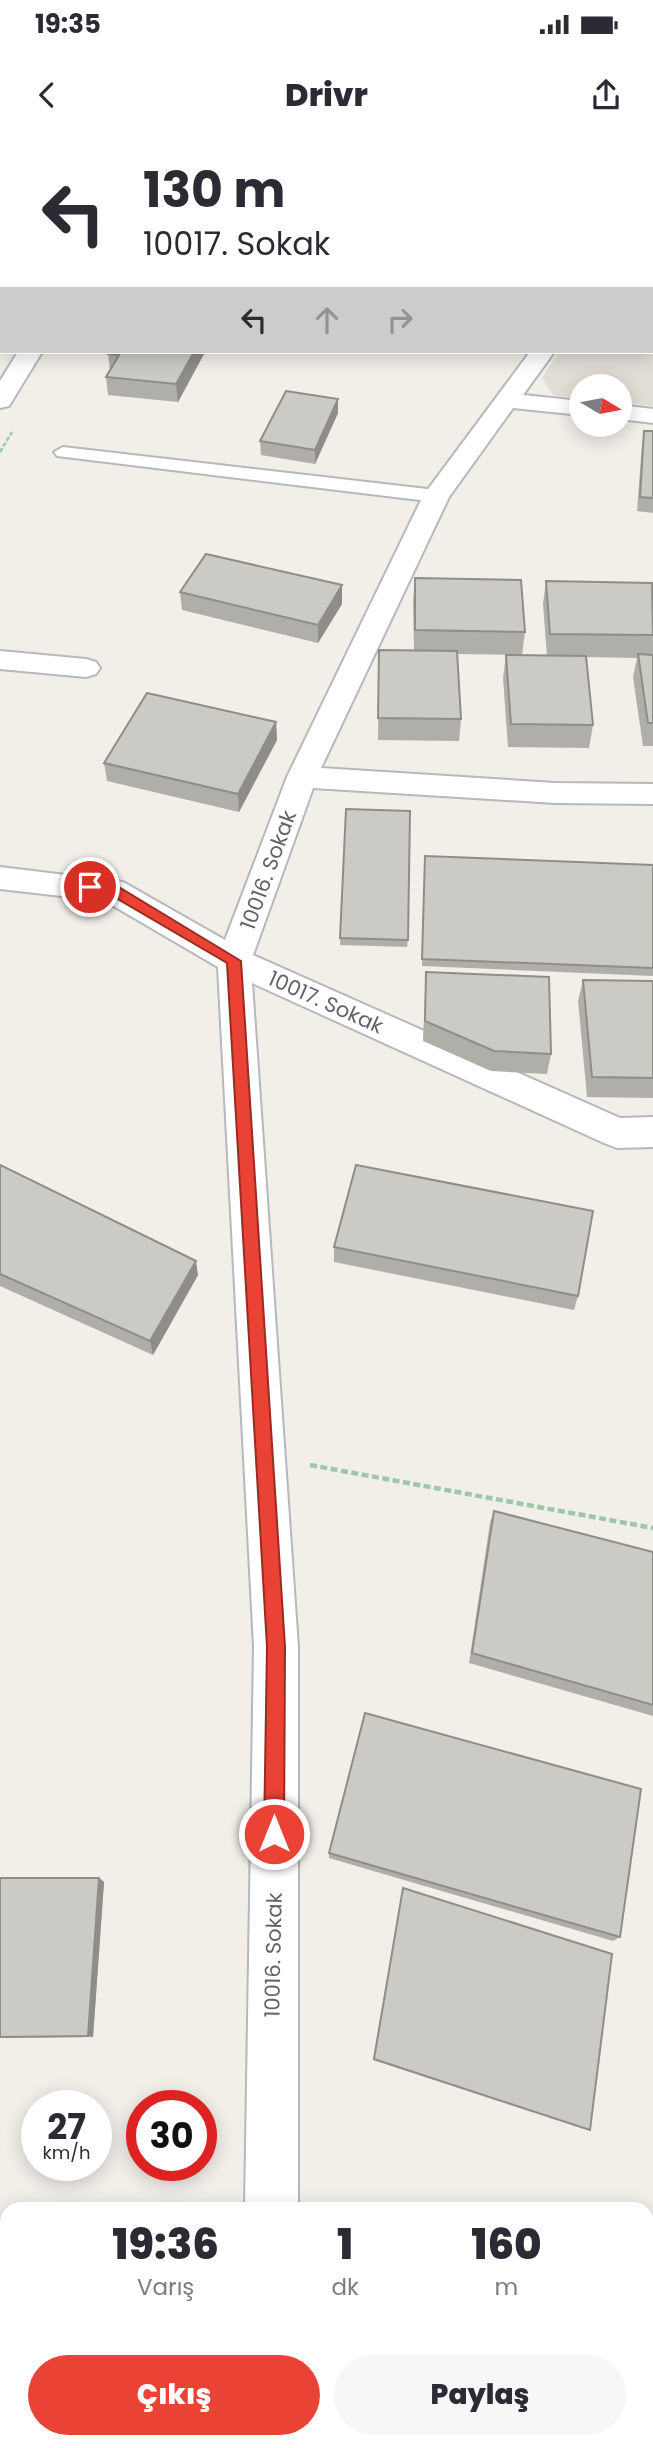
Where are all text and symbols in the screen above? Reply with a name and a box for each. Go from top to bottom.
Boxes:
text: 19:35 [35,6,101,42]
text: Drivr [285,72,368,117]
icon: back [28,76,66,114]
icon: share [587,76,625,114]
text: 130 m [143,156,285,224]
icon: left [28,168,119,259]
text: 10017. Sokak [143,221,330,266]
icon: left [235,301,273,339]
icon: ahead [308,301,346,339]
icon: right [381,301,419,339]
north arrow [569,374,632,438]
map controls [569,374,632,437]
street label: 10016. Sokak [233,806,303,934]
pin [60,857,120,917]
icon: arrive [71,868,109,906]
street label: 10017. Sokak [264,964,388,1040]
position arrow [237,1797,311,1871]
street label: 10016. Sokak [257,1892,289,2018]
speed limit sign: 30 [126,2090,217,2181]
text: 27 [47,2102,86,2151]
text: km/h [43,2140,90,2165]
text: 19:36 [112,2215,219,2274]
text: 1 [337,2215,353,2274]
text: 160 [471,2215,542,2274]
text: Varış [137,2271,194,2303]
text: dk [331,2271,359,2303]
text: m [495,2271,518,2303]
button: Çıkış [28,2355,320,2435]
button: Paylaş [334,2355,626,2435]

